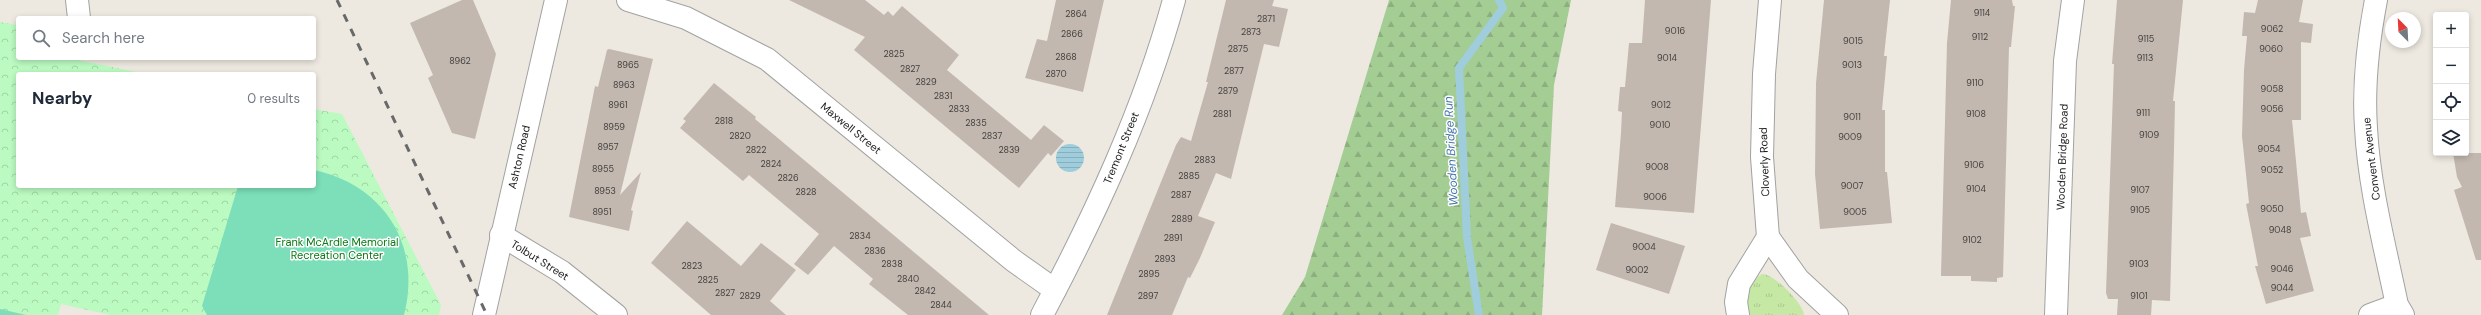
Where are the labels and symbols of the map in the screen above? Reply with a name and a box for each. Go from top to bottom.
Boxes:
house number: 9114 [1974,7,1991,19]
house number: 2864 [1065,8,1087,20]
north arrow [2385,12,2421,48]
house number: 2871 [1257,13,1275,25]
house number: 9062 [2261,23,2283,35]
house number: 9016 [1665,25,1685,37]
house number: 2873 [1241,26,1261,38]
house number: 2866 [1061,28,1083,40]
house number: 9112 [1972,31,1988,43]
house number: 9115 [2138,33,2154,45]
house number: 9015 [1843,35,1863,47]
house number: 2875 [1228,43,1248,55]
house number: 9060 [2259,43,2283,55]
house number: 2825 [883,48,905,60]
house number: 2868 [1055,51,1077,63]
house number: 9014 [1657,52,1678,64]
house number: 9113 [2137,52,2153,64]
house number: 8962 [449,55,471,67]
house number: 8965 [617,59,639,71]
house number: 9013 [1842,59,1862,71]
house number: 2827 [900,63,920,75]
house number: 2877 [1224,65,1244,77]
house number: 2870 [1045,68,1067,80]
house number: 2829 [915,76,937,88]
house number: 9110 [1966,77,1984,89]
house number: 8963 [613,79,635,91]
house number: 9058 [2261,83,2283,95]
house number: 2879 [1218,85,1239,97]
house number: 2831 [934,90,952,102]
water label: Wooden Bridge Run [1440,96,1462,206]
house number: 8961 [608,99,628,111]
street label: Maxwell Street [818,99,884,157]
house number: 9012 [1651,99,1671,111]
house number: 2833 [948,103,970,115]
street label: Wooden Bridge Road [2053,103,2071,210]
house number: 9056 [2261,103,2284,115]
house number: 9111 [2136,107,2150,119]
house number: 2881 [1213,108,1231,120]
house number: 9108 [1966,108,1986,120]
street label: Tremont Street [1100,110,1142,186]
house number: 9011 [1843,111,1861,123]
house number: 2818 [715,115,733,127]
house number: 2835 [965,117,987,129]
street label: Convent Avenue [2359,117,2383,201]
house number: 9010 [1650,119,1670,131]
house number: 8959 [603,121,625,133]
street label: Ashton Road [505,124,533,190]
street label: Cloverly Road [1756,127,1772,197]
house number: 9109 [2139,129,2159,141]
house number: 2820 [729,130,751,142]
house number: 2837 [982,130,1002,142]
house number: 9009 [1838,131,1862,143]
house number: 8957 [597,141,619,153]
house number: 9054 [2258,143,2281,155]
house number: 2822 [746,144,766,156]
house number: 2839 [998,144,1020,156]
house number: 2883 [1194,154,1216,166]
house number: 2824 [761,158,782,170]
house number: 9106 [1964,159,1984,171]
house number: 9008 [1645,161,1669,173]
house number: 8955 [592,163,614,175]
house number: 9052 [2261,164,2283,176]
house number: 2885 [1178,170,1200,182]
house number: 2826 [777,172,799,184]
house number: 9007 [1841,180,1864,192]
house number: 9104 [1966,183,1986,195]
house number: 9107 [2130,184,2150,196]
house number: 8953 [594,185,616,197]
house number: 2828 [796,186,816,198]
house number: 2887 [1171,189,1191,201]
house number: 9006 [1643,191,1667,203]
house number: 9050 [2260,203,2284,215]
house number: 9105 [2130,204,2150,216]
house number: 8951 [592,206,612,218]
house number: 9005 [1843,206,1867,218]
house number: 2889 [1171,213,1193,225]
house number: 9048 [2269,224,2291,236]
house number: 2834 [849,230,871,242]
house number: 2891 [1164,232,1182,244]
house number: 9102 [1962,234,1982,246]
park label: Frank McArdle Memorial Recreation Center [276,235,398,262]
street label: Tolbut Street [508,237,572,283]
house number: 9004 [1632,241,1656,253]
house number: 2836 [864,245,886,257]
house number: 2893 [1154,253,1176,265]
house number: 2838 [881,258,903,270]
house number: 9103 [2129,258,2149,270]
house number: 2823 [682,260,702,272]
house number: 9046 [2271,263,2294,275]
house number: 9002 [1625,264,1649,276]
house number: 2895 [1138,268,1160,280]
house number: 2840 [897,273,919,285]
house number: 2825 [697,274,719,286]
house number: 9044 [2271,282,2294,294]
house number: 2842 [914,285,936,297]
house number: 2827 [715,287,735,299]
house number: 2829 [739,290,761,302]
house number: 2897 [1138,290,1158,302]
house number: 9101 [2130,290,2148,302]
house number: 2844 [930,299,952,311]

